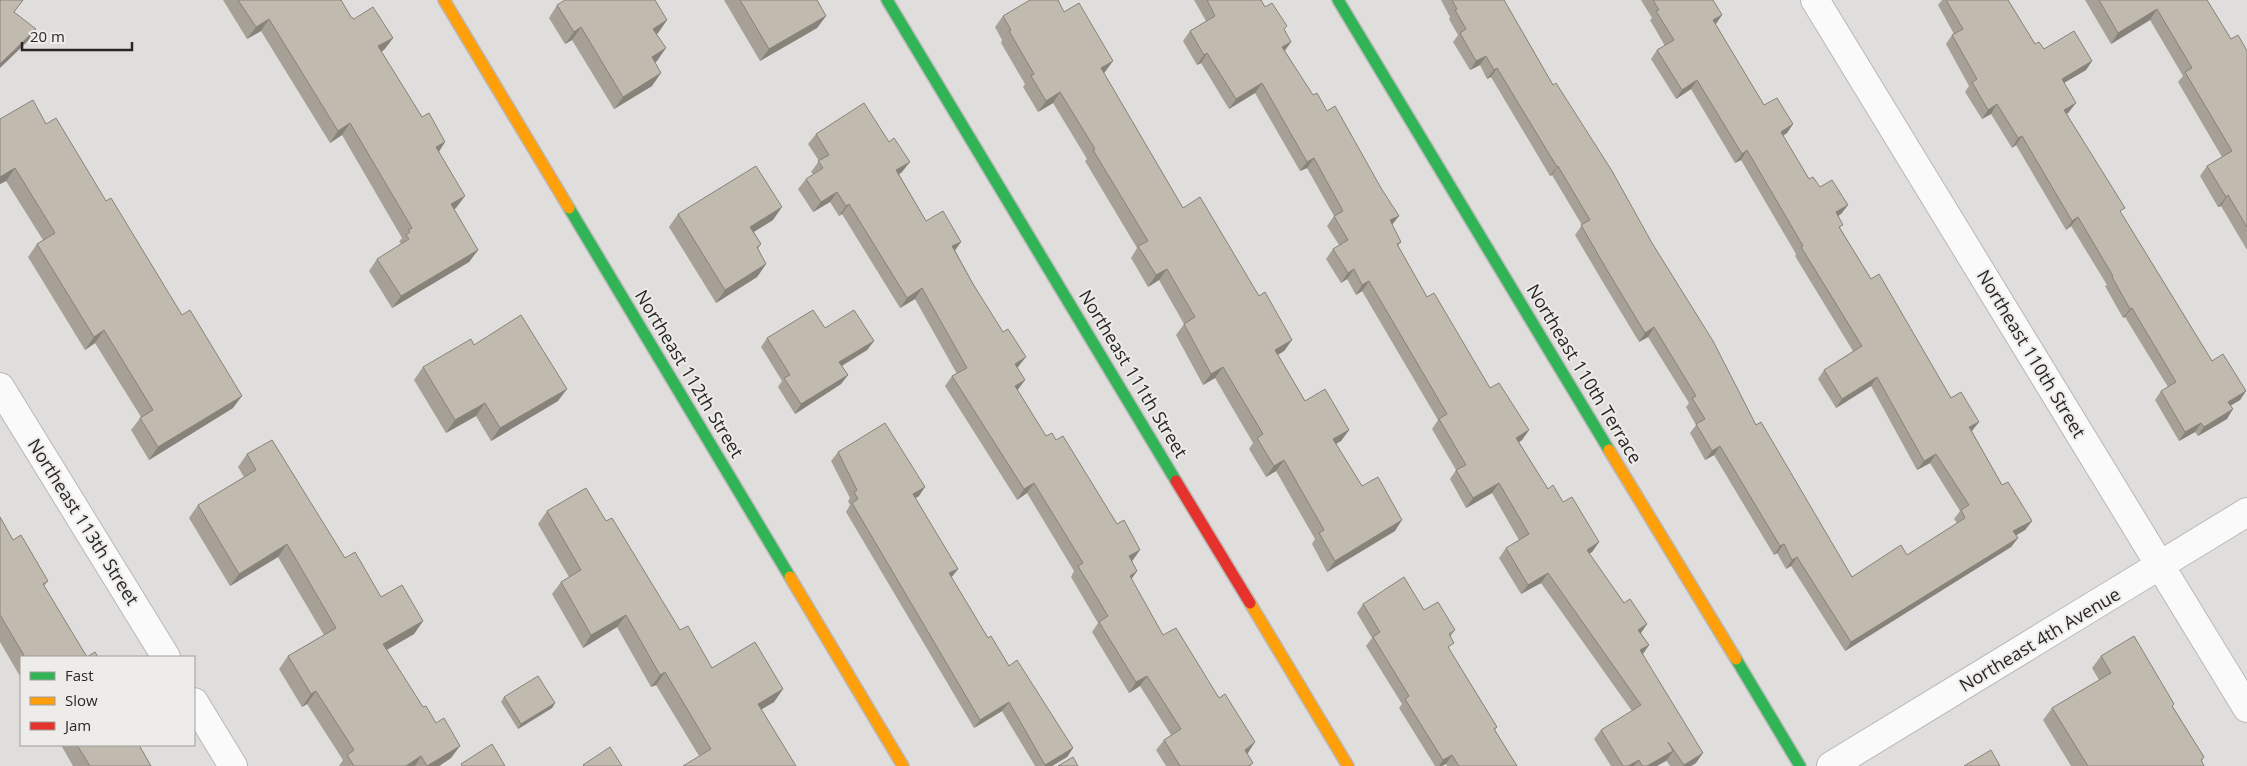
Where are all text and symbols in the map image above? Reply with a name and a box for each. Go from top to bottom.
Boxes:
scale bar [22,20,132,52]
text: 20 m [30,26,65,46]
street label: Northeast 110th Street [1972,265,2092,442]
street label: Northeast 110th Terrace [1522,279,1648,468]
street label: Northeast 112th Street [630,285,750,462]
street label: Northeast 111th Street [1074,285,1194,462]
street label: Northeast 113th Street [23,434,145,609]
street label: Northeast 4th Avenue [1954,581,2125,697]
legend [20,656,195,746]
text: Fast [65,665,94,685]
text: Slow [65,690,98,710]
text: Jam [63,715,91,735]

